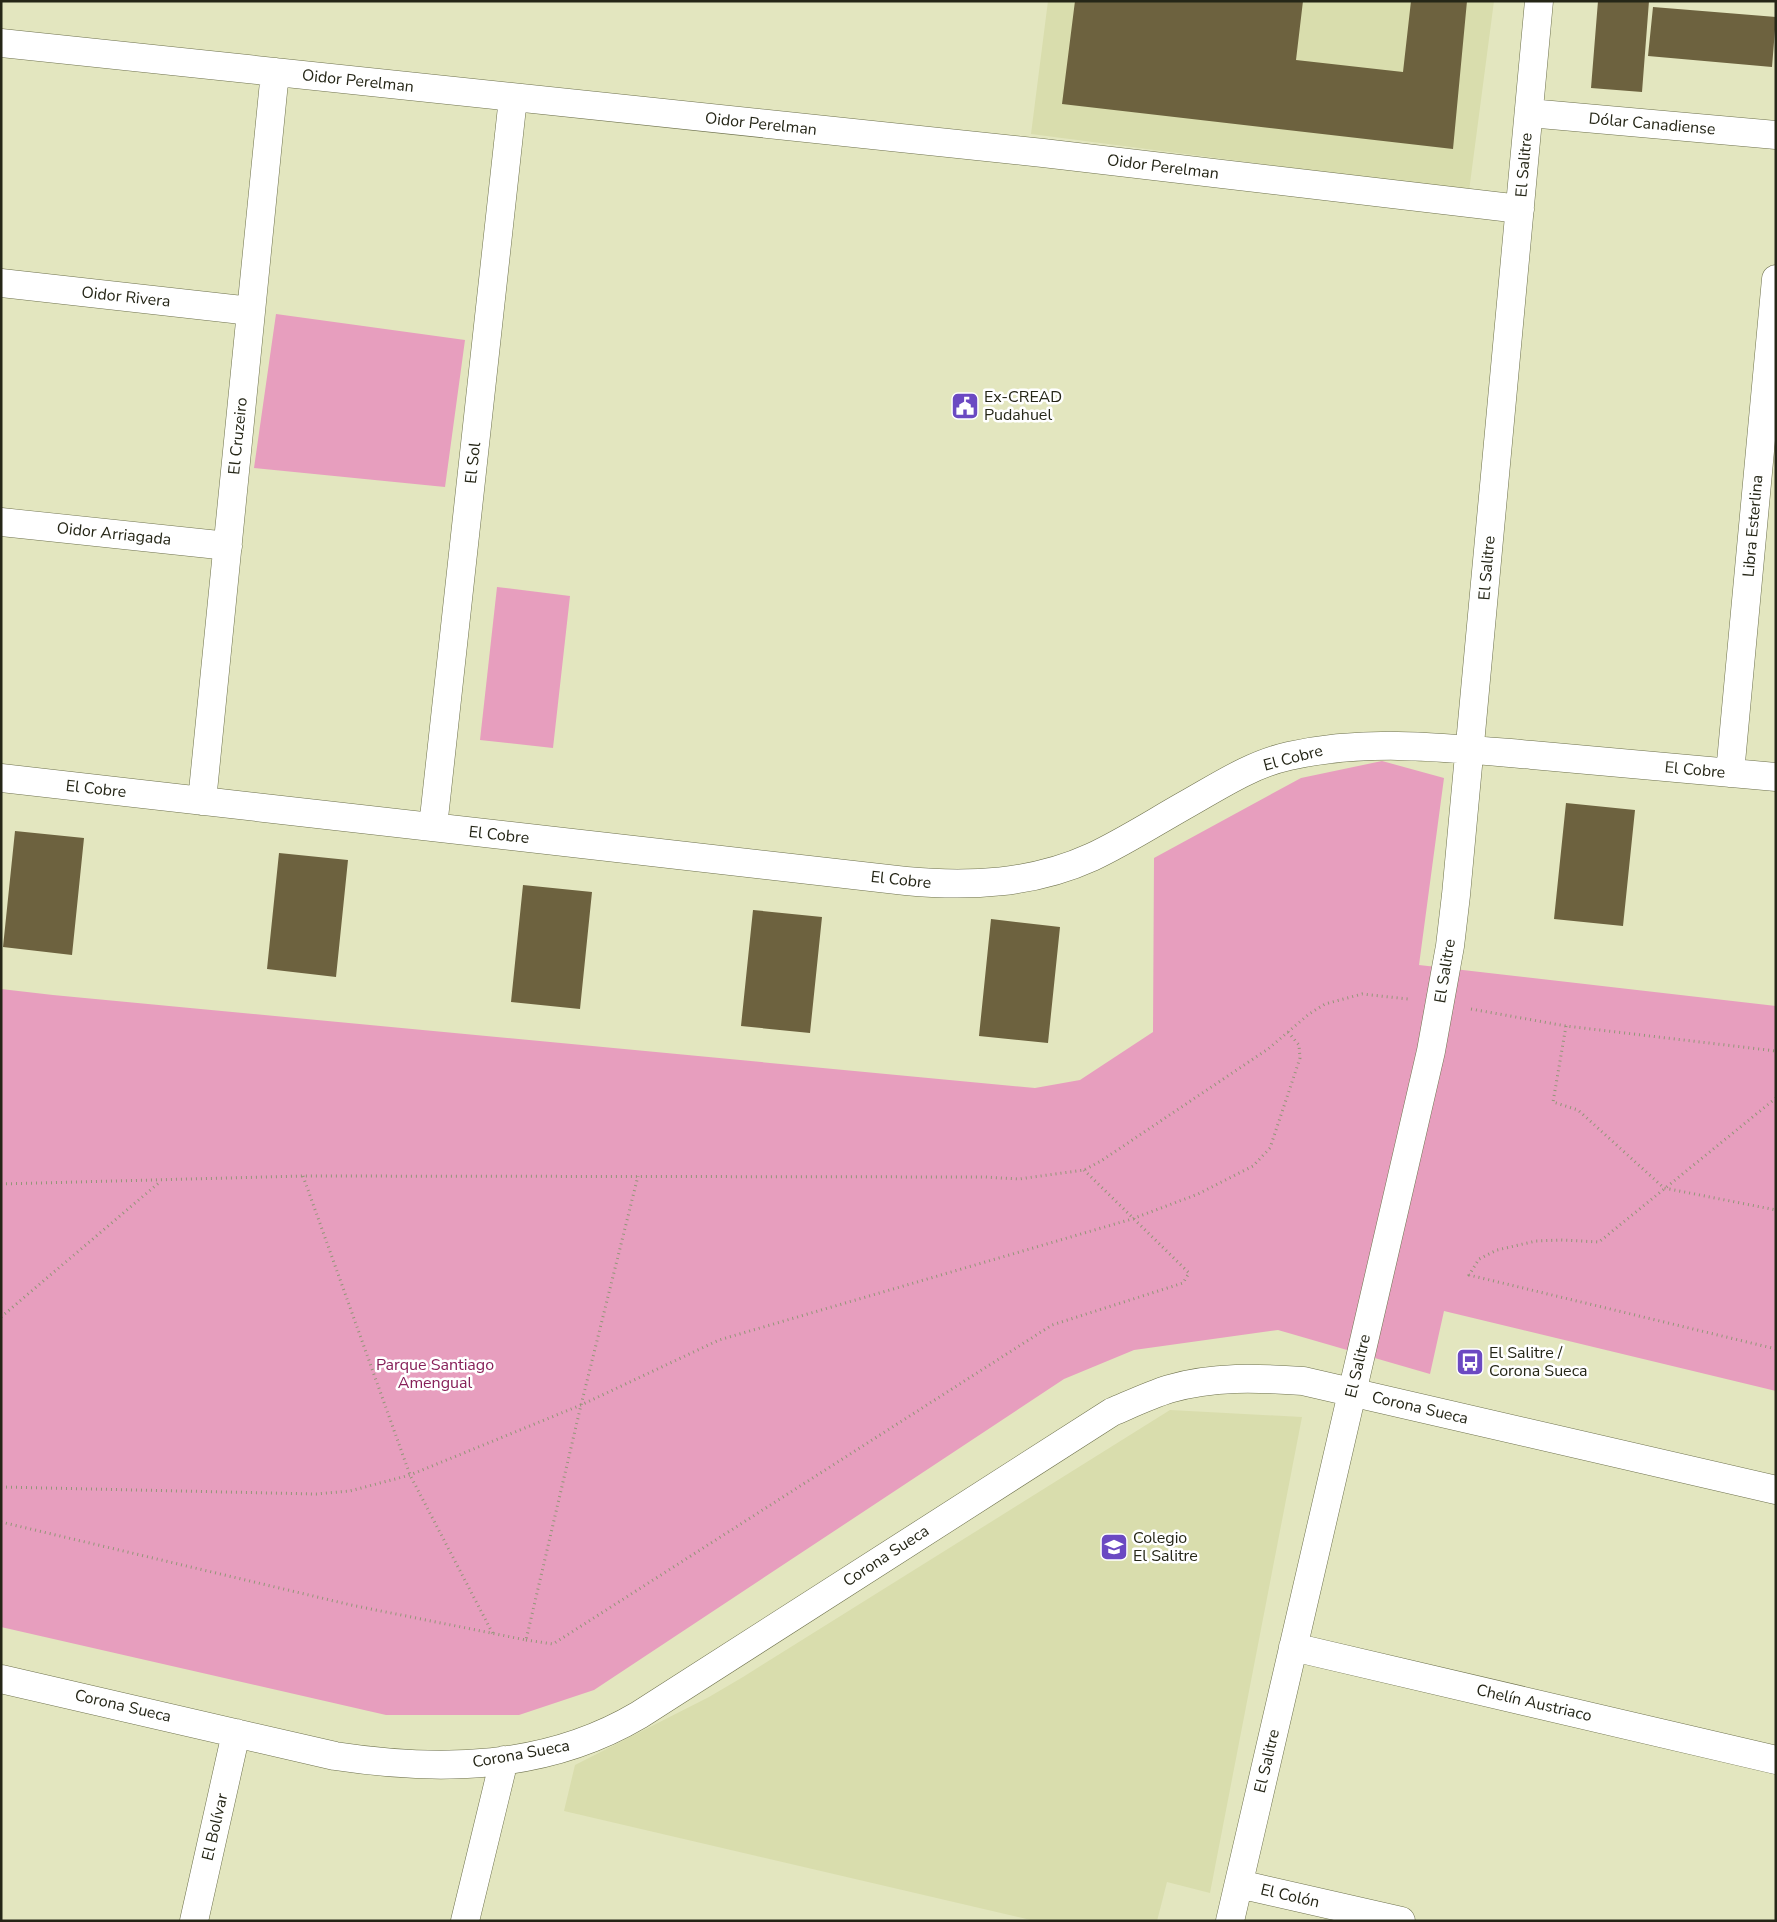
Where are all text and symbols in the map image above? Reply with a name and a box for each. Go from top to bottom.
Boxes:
street label: Oidor Perelman [301,64,415,98]
street label: Oidor Perelman [704,107,818,141]
street label: Dólar Canadiense [1588,107,1716,141]
street label: El Salitre [1510,132,1538,198]
street label: Oidor Perelman [1106,149,1220,185]
street label: Oidor Rivera [80,281,172,313]
place label: Ex-CREAD Pudahuel [984,386,1062,426]
public building icon: Ex-CREAD Pudahuel [950,391,980,421]
street label: El Cruzeiro [223,396,253,476]
street label: El Sol [460,441,486,485]
street label: Libra Esterlina [1738,474,1768,578]
street label: Oidor Arriagada [56,517,172,551]
street label: El Salitre [1473,535,1501,601]
street label: El Cobre [1261,740,1325,776]
street label: El Cobre [1664,756,1726,784]
street label: El Cobre [65,775,127,803]
street label: El Cobre [468,821,530,849]
street label: El Cobre [870,866,932,894]
street label: El Salitre [1429,937,1461,1005]
street label: El Salitre [1340,1332,1376,1400]
place label: El Salitre / Corona Sueca [1489,1342,1587,1382]
bus stop icon: El Salitre / Corona Sueca [1455,1347,1485,1377]
park label: Parque Santiago Amengual [376,1354,494,1394]
street label: Corona Sueca [1370,1386,1470,1430]
street label: Corona Sueca [839,1520,933,1592]
place label: Colegio El Salitre [1133,1527,1198,1567]
school or university icon: Colegio El Salitre [1099,1532,1129,1562]
street label: Chelín Austriaco [1474,1679,1594,1727]
street label: Corona Sueca [73,1684,173,1728]
street label: El Salitre [1249,1727,1285,1795]
street label: Corona Sueca [471,1735,571,1773]
street label: El Bolívar [197,1791,233,1863]
street label: El Colón [1258,1879,1322,1913]

